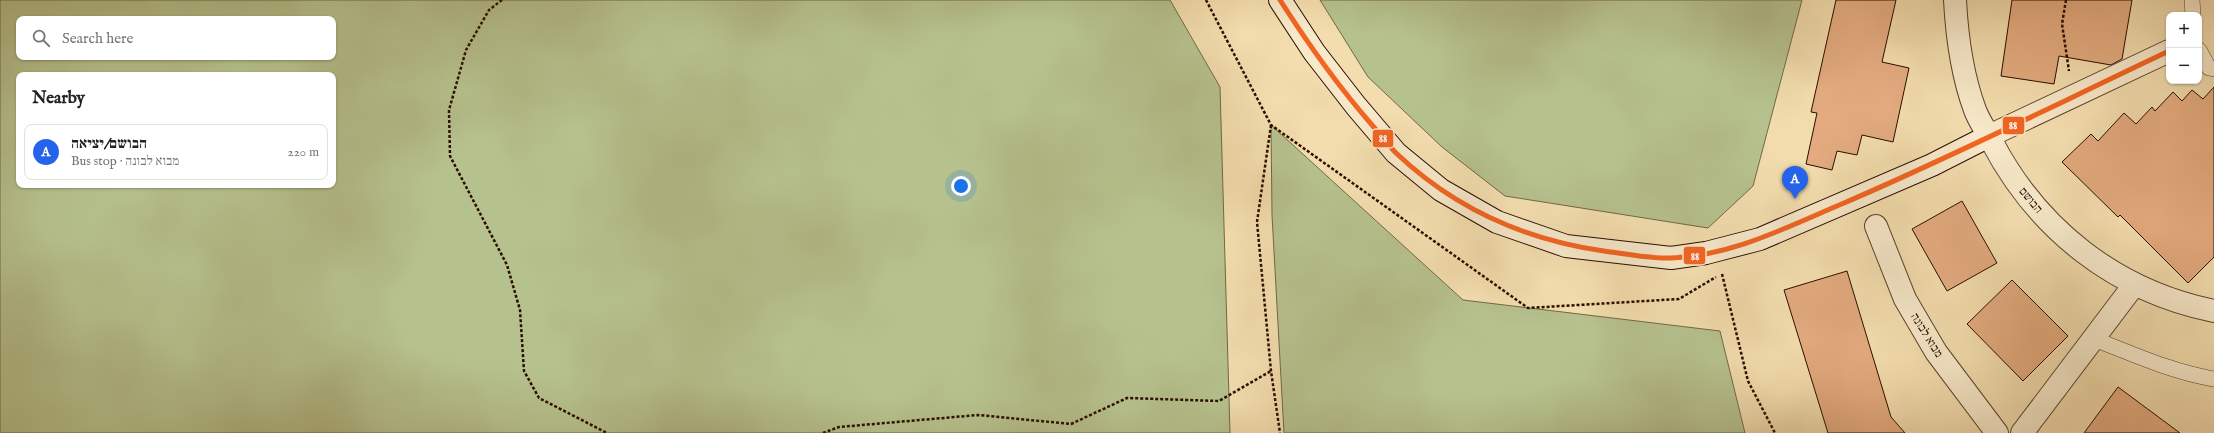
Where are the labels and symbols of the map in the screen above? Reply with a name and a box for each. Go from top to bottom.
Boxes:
line badge: 88 [2002,116,2025,135]
text: 88 [2009,119,2017,133]
line badge: 88 [1372,129,1394,148]
text: 88 [1379,132,1387,146]
pin: A [1782,166,1808,199]
your location [951,176,971,196]
street label: הבושם [2015,184,2046,216]
line badge: 88 [1683,246,1706,265]
text: 88 [1691,250,1699,264]
street label: מבוא לבונה [1907,310,1946,360]

